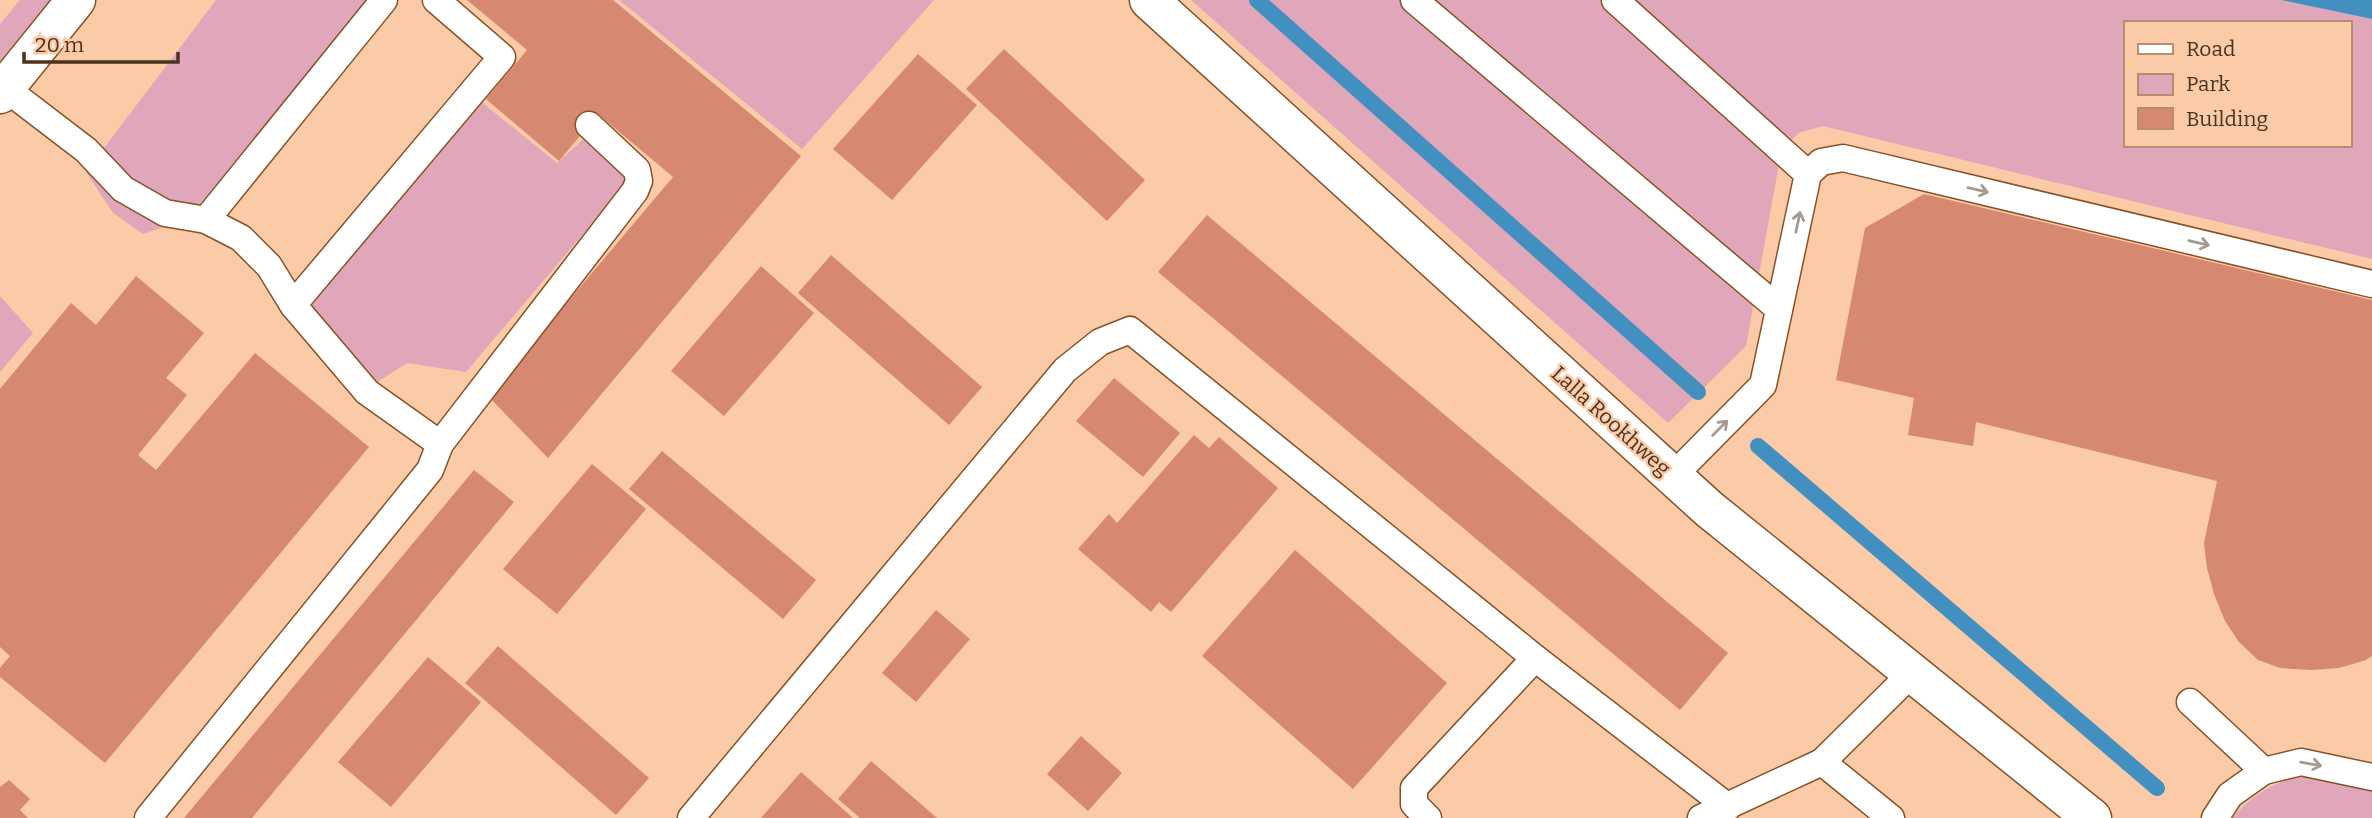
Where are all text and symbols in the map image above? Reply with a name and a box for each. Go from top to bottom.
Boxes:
scale bar [24,21,178,65]
legend [2124,21,2351,147]
text: 20 m [35,32,84,58]
text: Road [2186,36,2235,62]
text: Park [2186,71,2230,97]
text: Building [2186,106,2269,132]
one-way arrow [1966,184,1989,197]
one-way arrow [1791,211,1805,234]
one-way arrow [2187,237,2210,250]
street label: Lalla Rookhweg [1546,361,1676,482]
one-way arrow [1712,420,1729,437]
one-way arrow [2299,758,2322,772]

